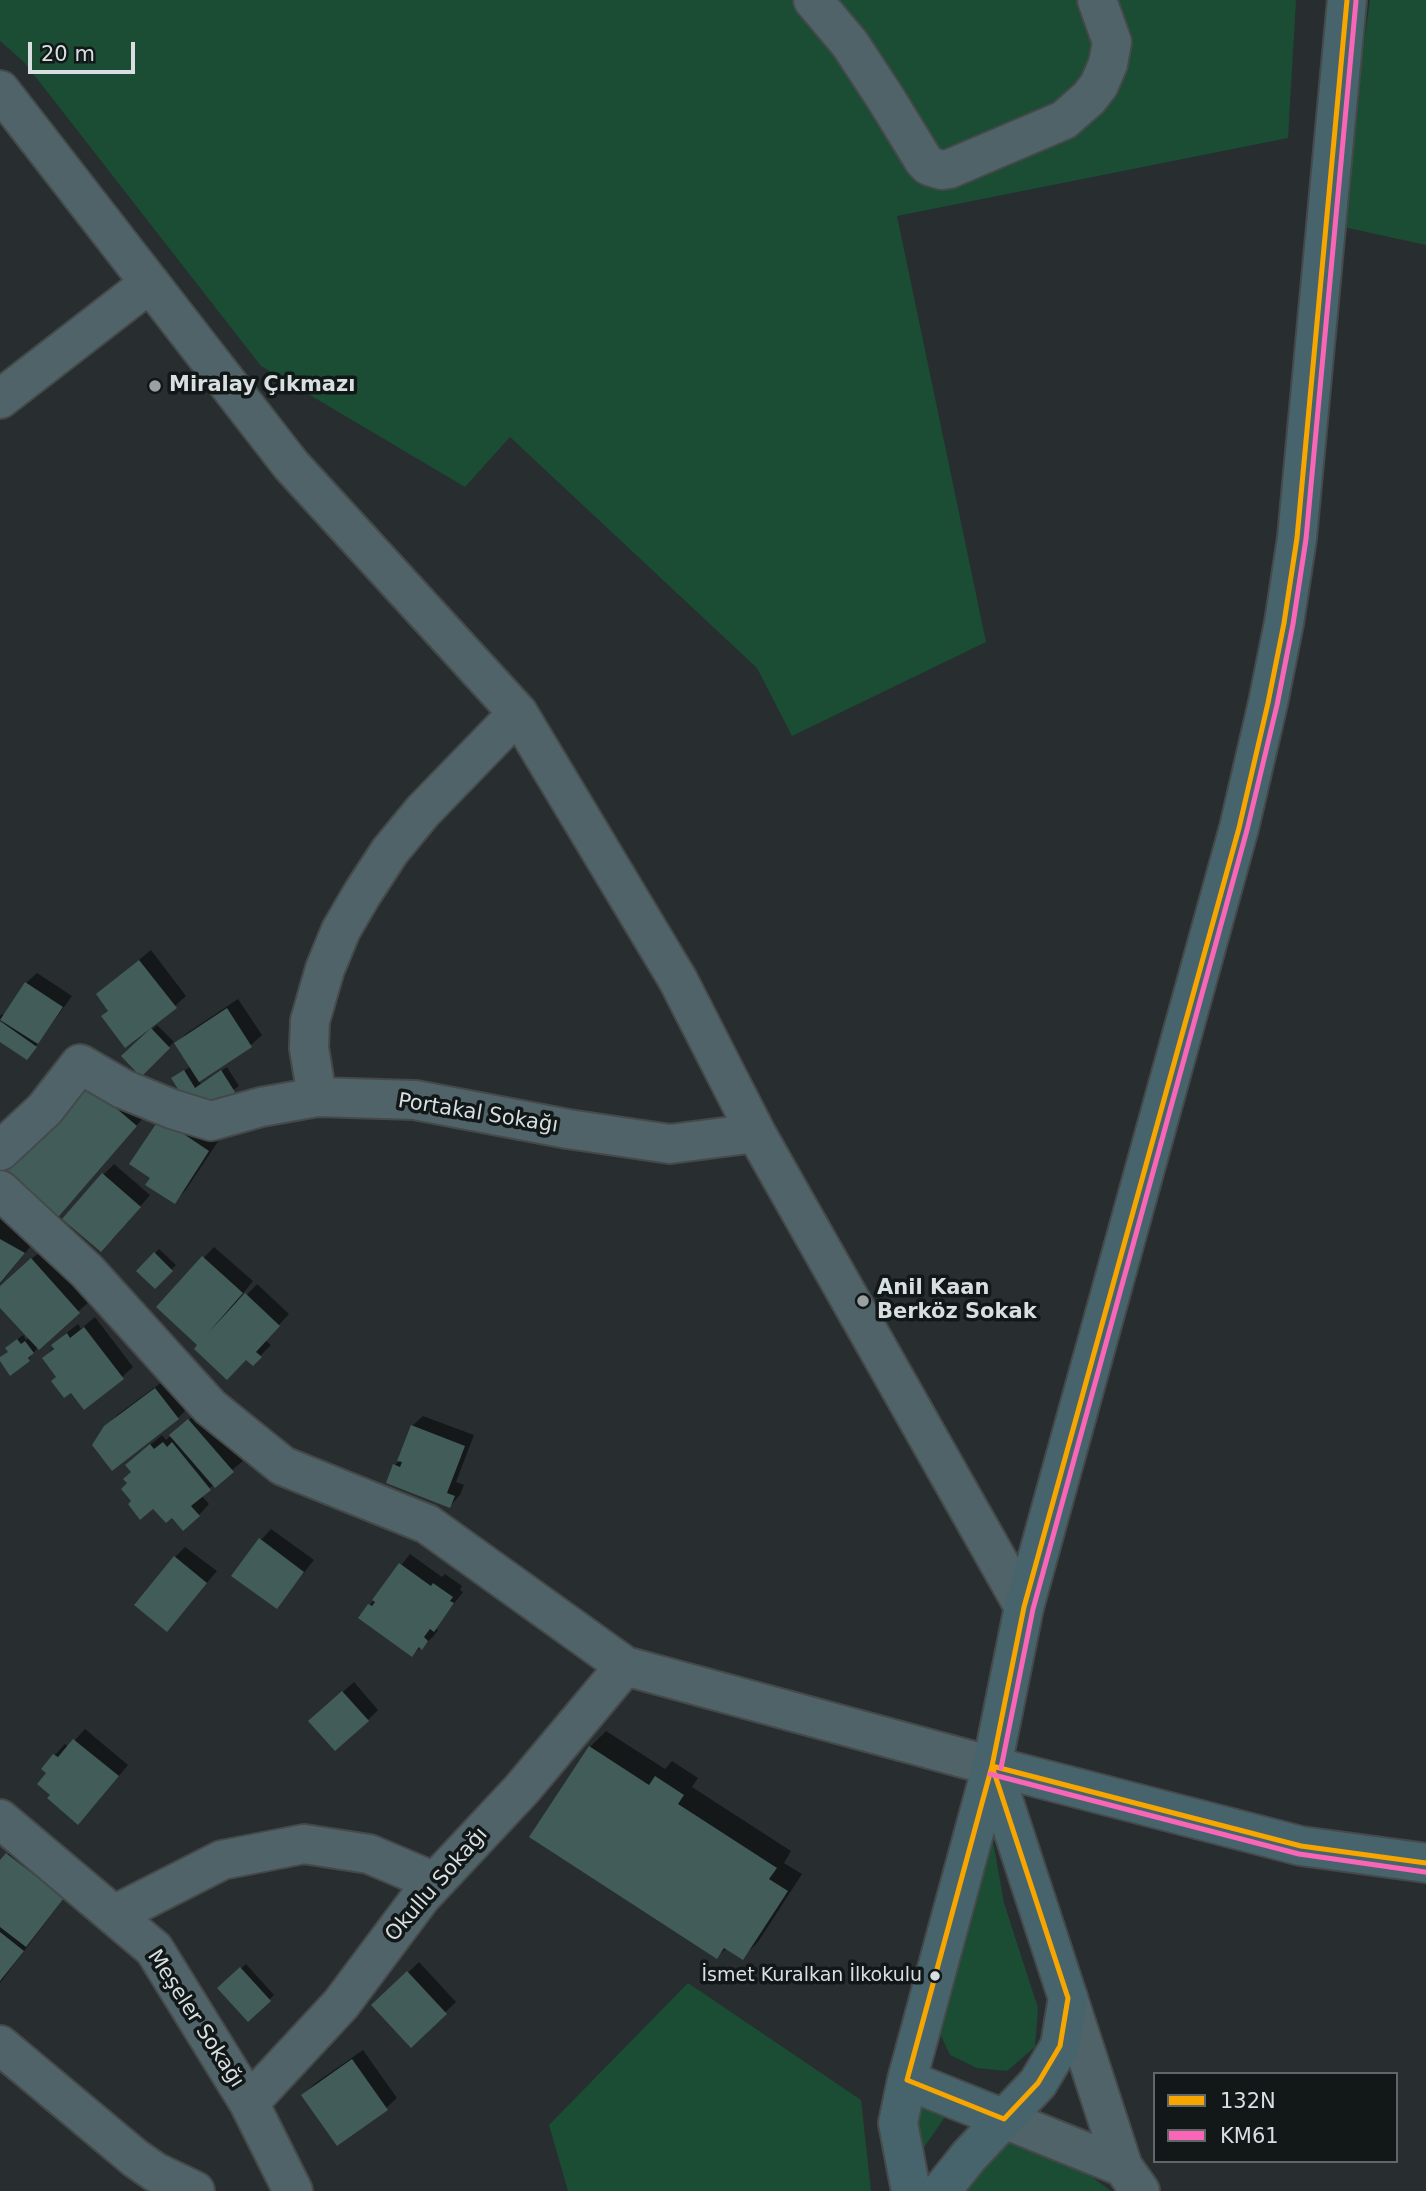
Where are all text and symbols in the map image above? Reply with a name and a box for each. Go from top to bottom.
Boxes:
scale bar [32,28,138,72]
text: 20 m [41,42,95,66]
place label: Miralay Çıkmazı [169,373,355,399]
marker: Miralay Çıkmazı [147,378,163,394]
street label: Portakal Sokağı [396,1089,560,1139]
place label: Anil Kaan Berköz Sokak [877,1276,1037,1326]
marker: Anil Kaan Berköz Sokak [855,1293,871,1309]
street label: Okullu Sokağı [381,1823,493,1947]
street label: Meşeler Sokağı [141,1945,249,2093]
place label: İsmet Kuralkan İlkokulu [702,1965,922,1987]
marker: İsmet Kuralkan İlkokulu [928,1969,942,1983]
legend [1153,2072,1398,2163]
text: 132N [1220,2089,1276,2113]
text: KM61 [1220,2124,1279,2148]

